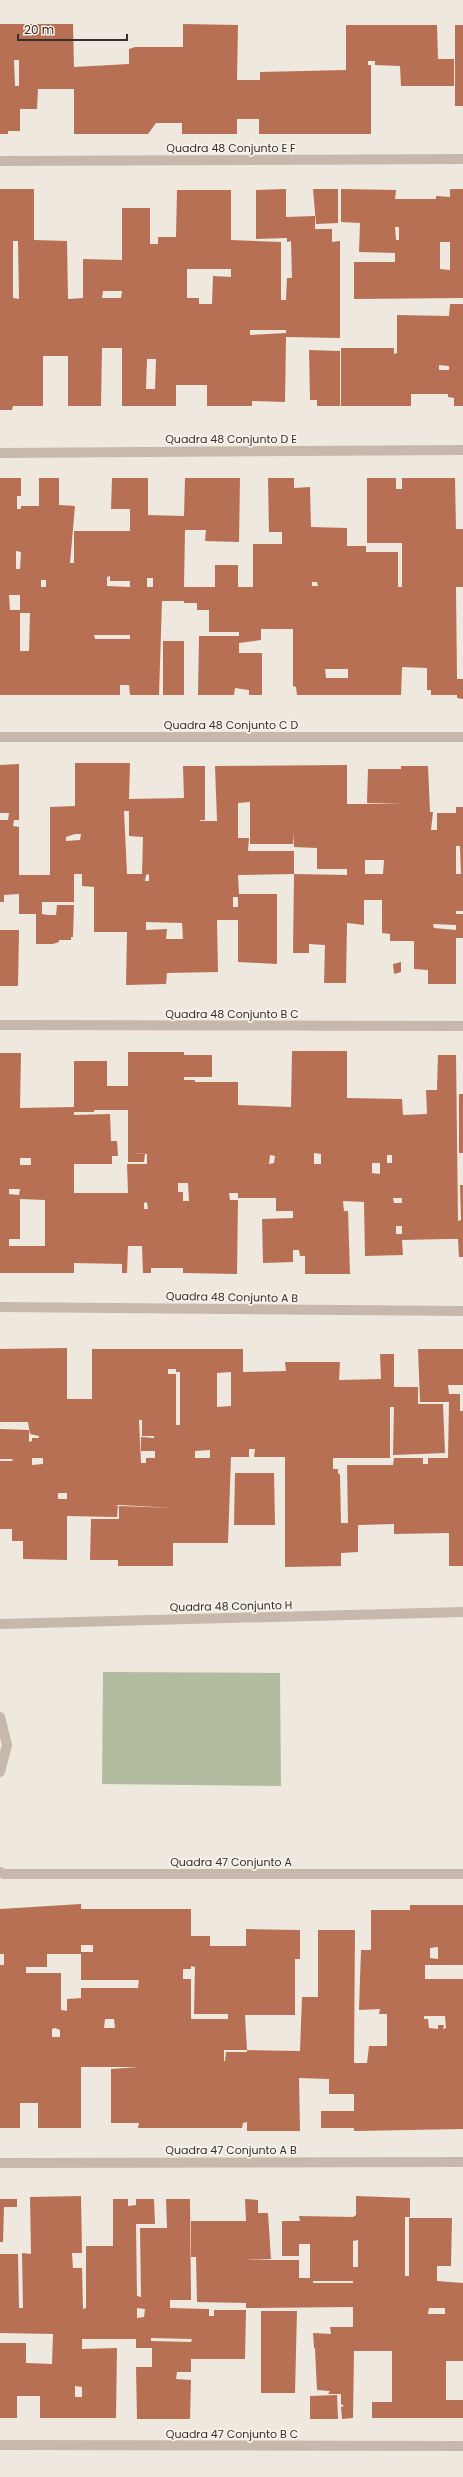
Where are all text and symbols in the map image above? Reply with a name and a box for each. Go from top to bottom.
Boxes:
scale bar [18,16,127,42]
text: 20 m [24,21,54,38]
street label: Quadra 48 Conjunto E F [166,140,296,156]
street label: Quadra 48 Conjunto D E [165,431,297,447]
street label: Quadra 48 Conjunto C D [164,717,298,733]
street label: Quadra 48 Conjunto B C [165,1006,299,1022]
street label: Quadra 48 Conjunto A B [166,1288,299,1306]
street label: Quadra 48 Conjunto H [169,1597,293,1615]
street label: Quadra 47 Conjunto A [170,1854,292,1870]
street label: Quadra 47 Conjunto A B [165,2142,297,2158]
street label: Quadra 47 Conjunto B C [166,2426,298,2442]

